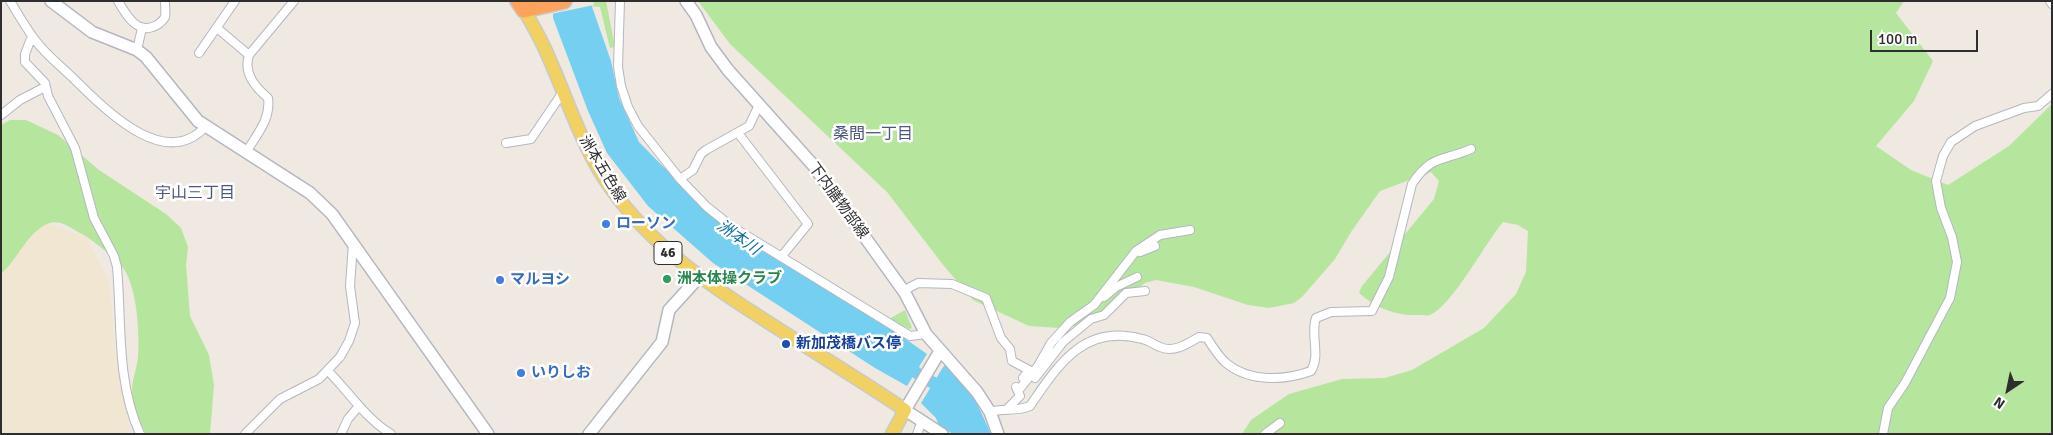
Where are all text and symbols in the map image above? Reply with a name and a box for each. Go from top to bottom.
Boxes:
scale bar [1873,20,1980,52]
text: 100 m [1878,30,1918,48]
district label: 桑間一丁目 [833,125,913,145]
street label: 洲本五色線 [575,132,629,206]
street label: 下内膳物部線 [804,159,872,243]
district label: 宇山三丁目 [155,184,235,204]
place label: ローソン [616,215,676,233]
water label: 洲本川 [713,216,763,260]
marker: ローソン [600,218,612,230]
road number: 46 [654,242,682,264]
place label: 洲本体操クラブ [677,270,782,288]
place label: マルヨシ [510,271,570,289]
marker: 洲本体操クラブ [661,273,673,285]
marker: マルヨシ [494,274,506,286]
place label: 新加茂橋バス停 [796,335,901,353]
marker: 新加茂橋バス停 [780,338,792,350]
place label: いりしお [531,364,591,382]
north arrow [1983,365,2033,415]
marker: いりしお [515,367,527,379]
text: N [1991,393,2008,413]

